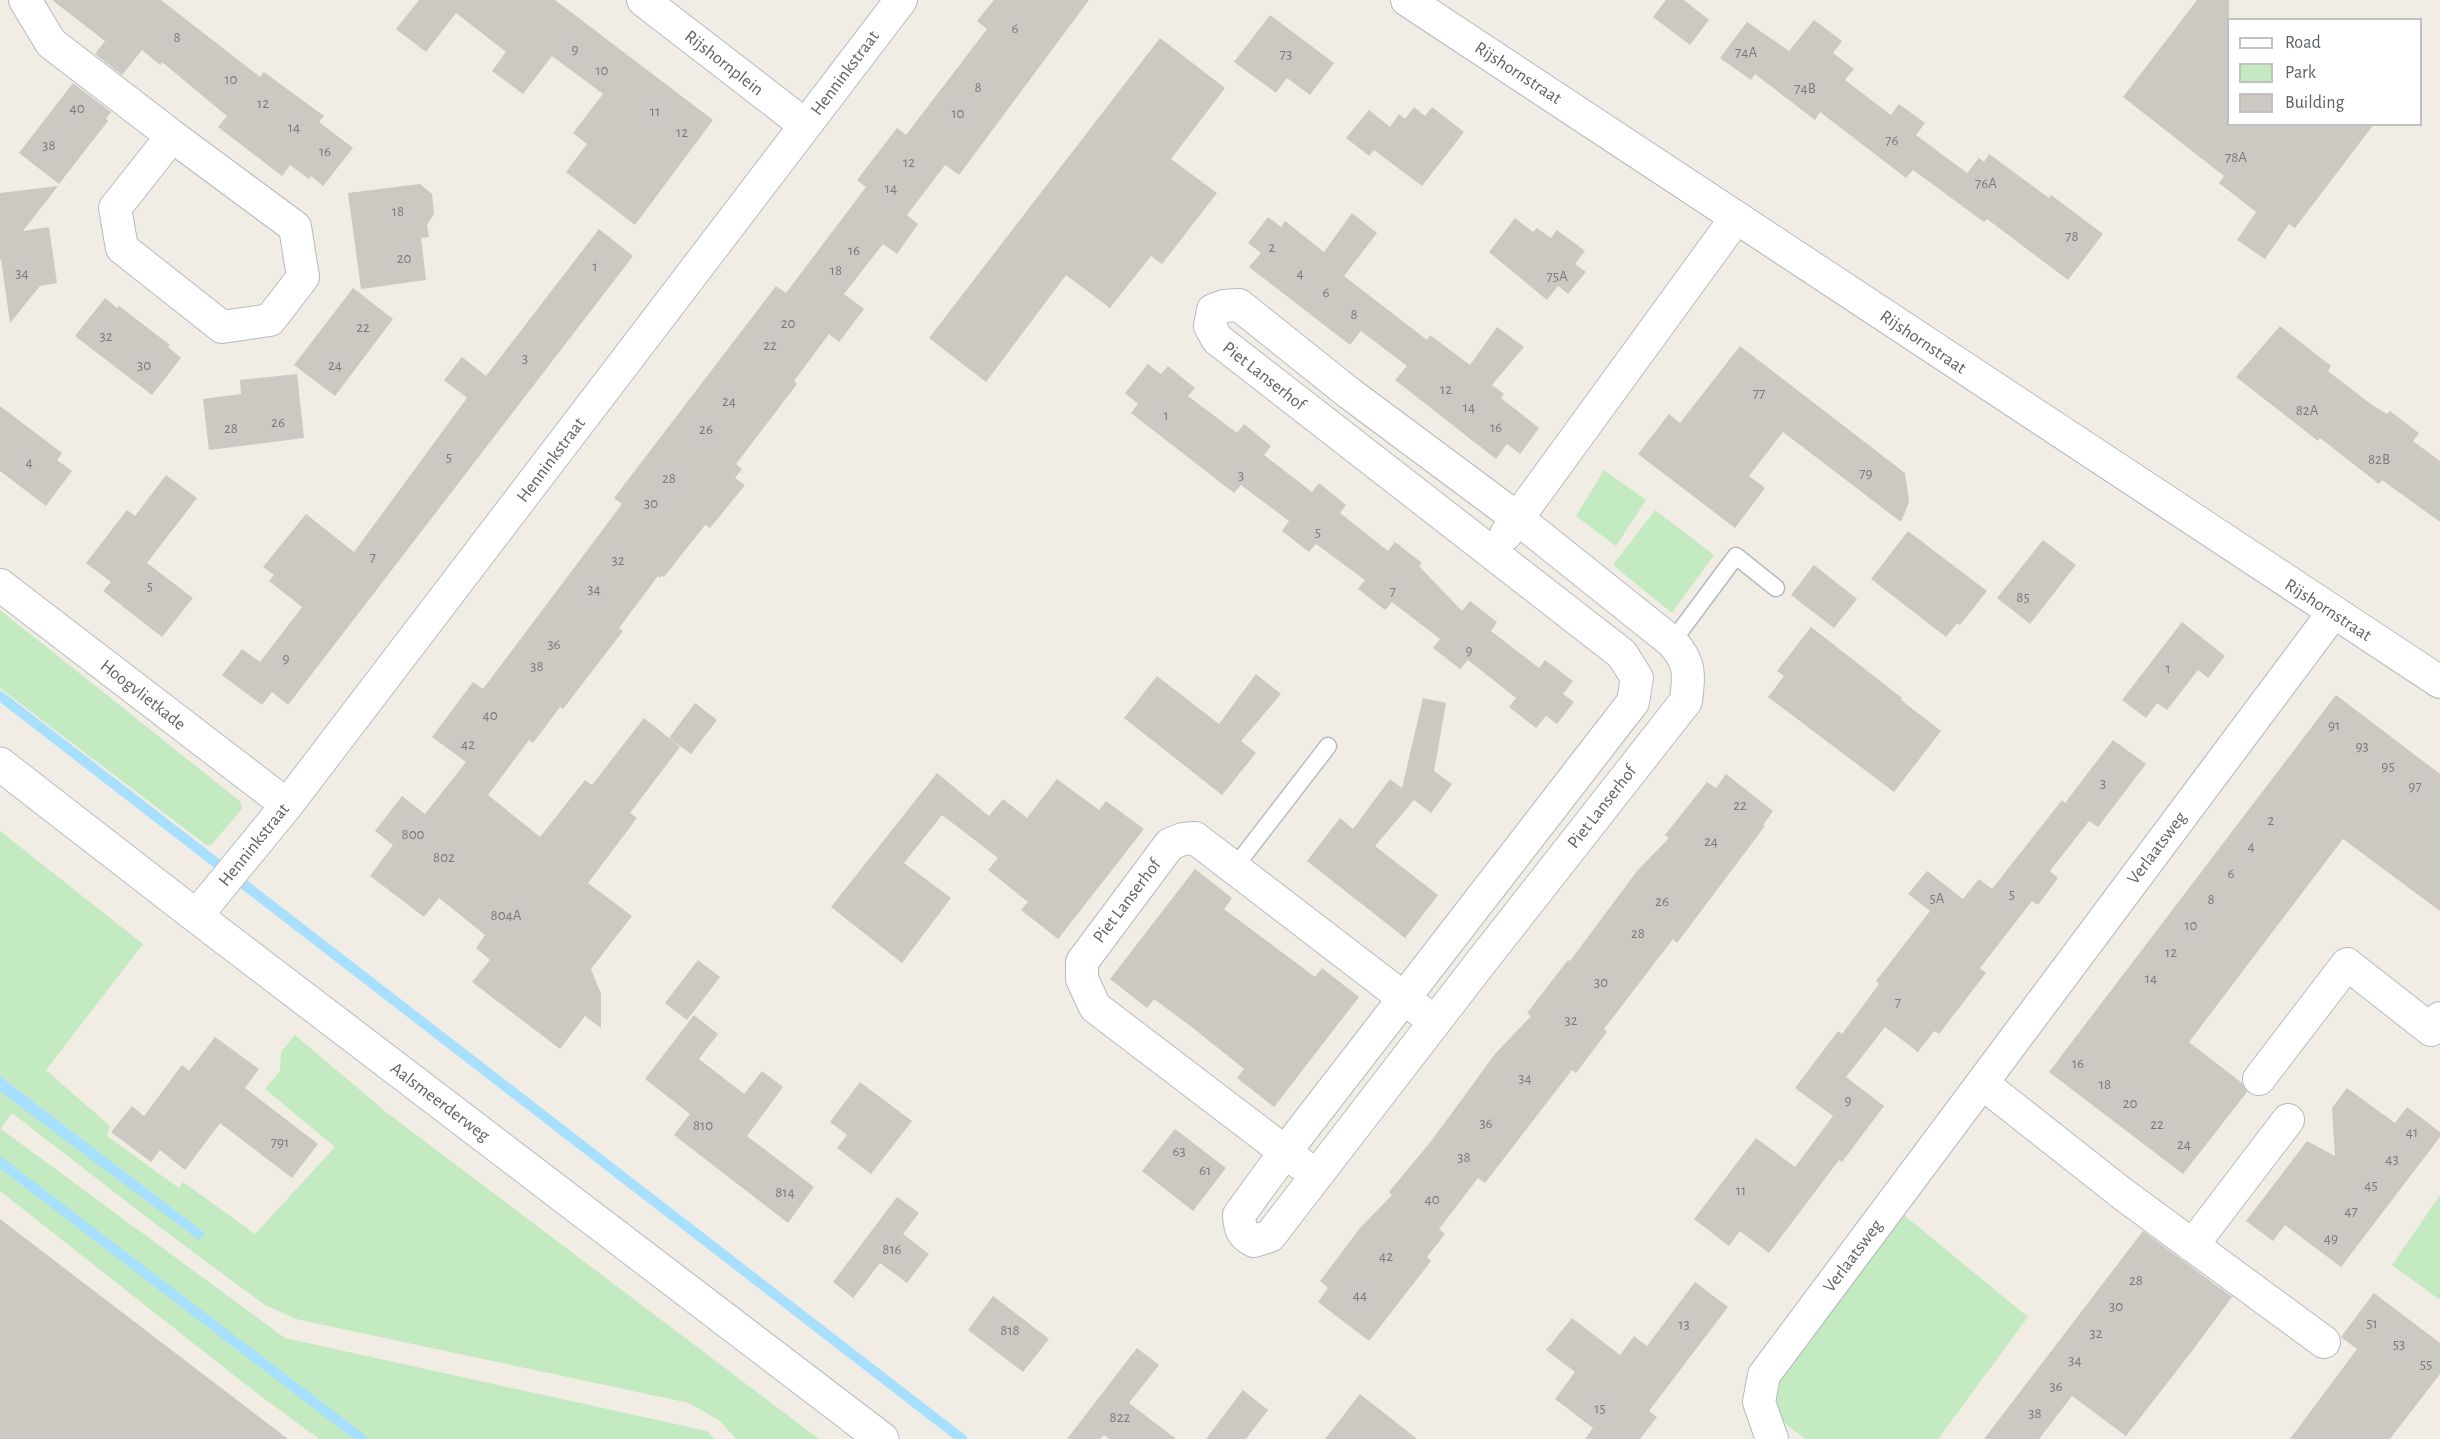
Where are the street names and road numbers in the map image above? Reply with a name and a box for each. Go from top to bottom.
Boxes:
street label: Rijshornplein [680,25,768,101]
street label: Henninkstraat [806,26,884,120]
street label: Rijshornstraat [1470,37,1566,109]
street label: Rijshornstraat [1876,305,1970,379]
street label: Piet Lanserhof [1218,337,1310,415]
street label: Henninkstraat [512,413,590,507]
street label: Rijshornstraat [2280,574,2376,646]
street label: Hoogvlietkade [96,655,190,735]
street label: Piet Lanserhof [1563,761,1641,853]
street label: Henninkstraat [214,799,294,891]
street label: Verlaatsweg [2123,807,2191,889]
street label: Piet Lanserhof [1088,855,1166,947]
street label: Aalsmeerderweg [386,1058,494,1146]
street label: Verlaatsweg [1819,1215,1887,1297]

